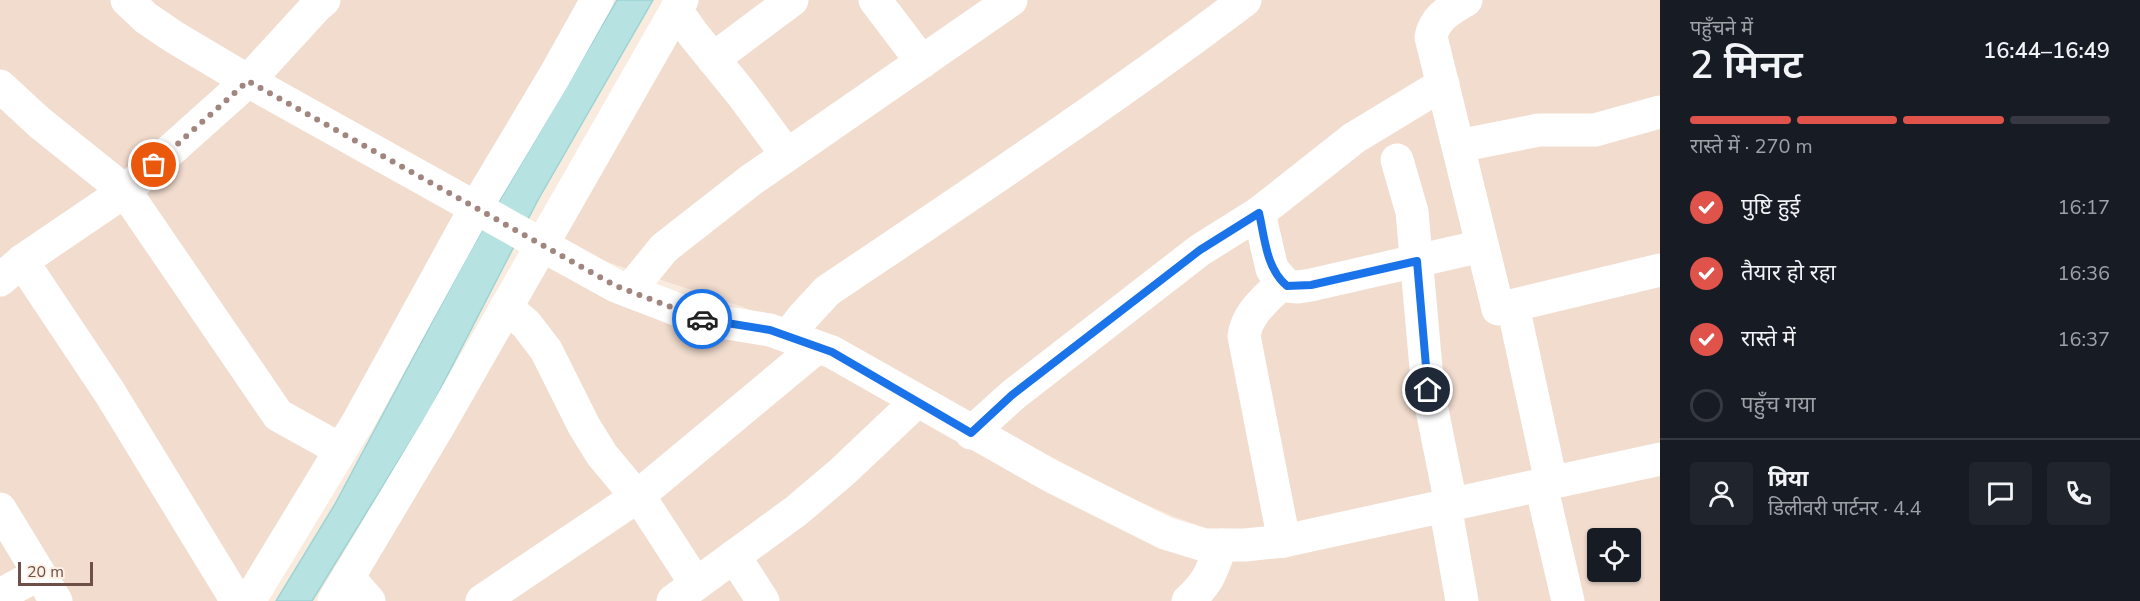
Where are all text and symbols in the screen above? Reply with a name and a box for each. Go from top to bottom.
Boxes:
text: पहुँचने में [1690,15,1753,42]
text: 16:44–16:49 [1983,36,2110,66]
text: 2 मिनट [1690,39,1803,92]
text: रास्ते में · 270 m [1690,133,1813,160]
pin [128,139,179,190]
icon: bag [137,148,170,181]
icon: check [1690,191,1723,224]
text: पुष्टि हुई [1741,192,1800,222]
text: 16:17 [2057,194,2110,221]
icon: check [1690,257,1723,290]
text: तैयार हो रहा [1741,258,1836,288]
text: 16:36 [2057,260,2110,287]
courier [672,289,732,349]
icon: car [686,303,719,336]
icon: check [1690,323,1723,356]
text: रास्ते में [1741,324,1796,354]
text: 16:37 [2057,326,2110,353]
pin [1402,364,1453,415]
icon: home [1411,373,1444,406]
text: पहुँच गया [1741,390,1816,420]
button: person [1690,462,1753,525]
button: chat [1969,462,2032,525]
button: phone [2047,462,2110,525]
text: प्रिया [1768,464,1808,494]
text: डिलीवरी पार्टनर · 4.4 [1768,495,1922,522]
map controls [1587,528,1641,582]
button: locate [1587,528,1641,582]
scale bar [18,559,93,586]
text: 20 m [27,561,64,583]

